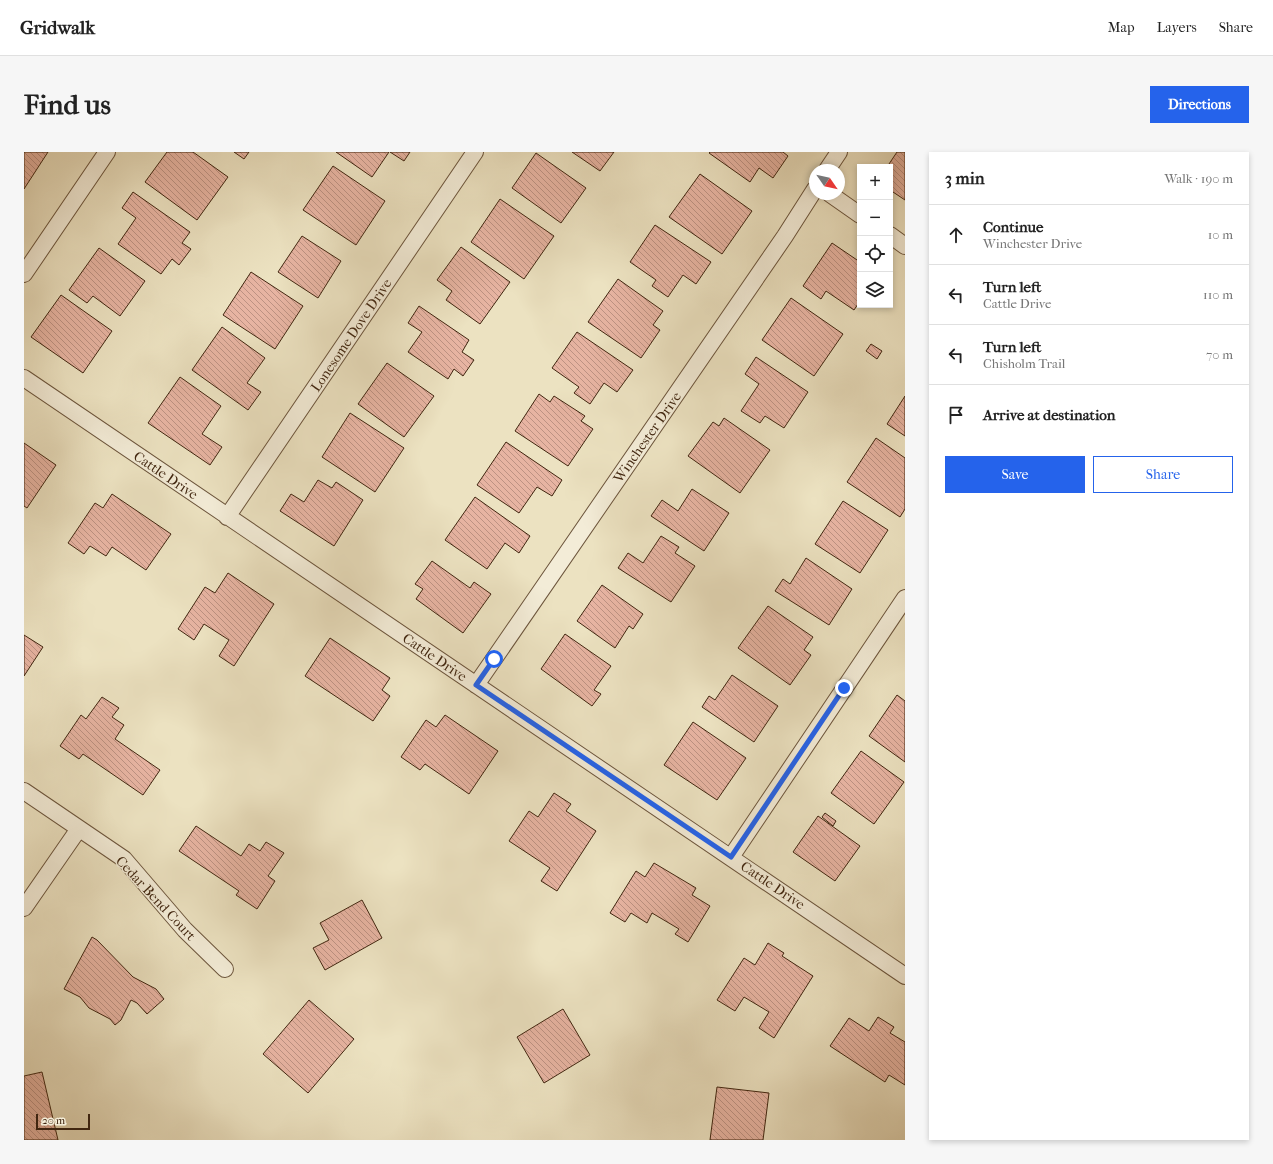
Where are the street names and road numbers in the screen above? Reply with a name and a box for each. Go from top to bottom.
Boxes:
street label: Lonesome Dove Drive [307,276,396,395]
street label: Winchester Drive [609,389,685,487]
street label: Cattle Drive [130,448,201,503]
street label: Cattle Drive [399,630,470,685]
street label: Cedar Bend Court [112,853,199,944]
street label: Cattle Drive [737,858,808,913]

